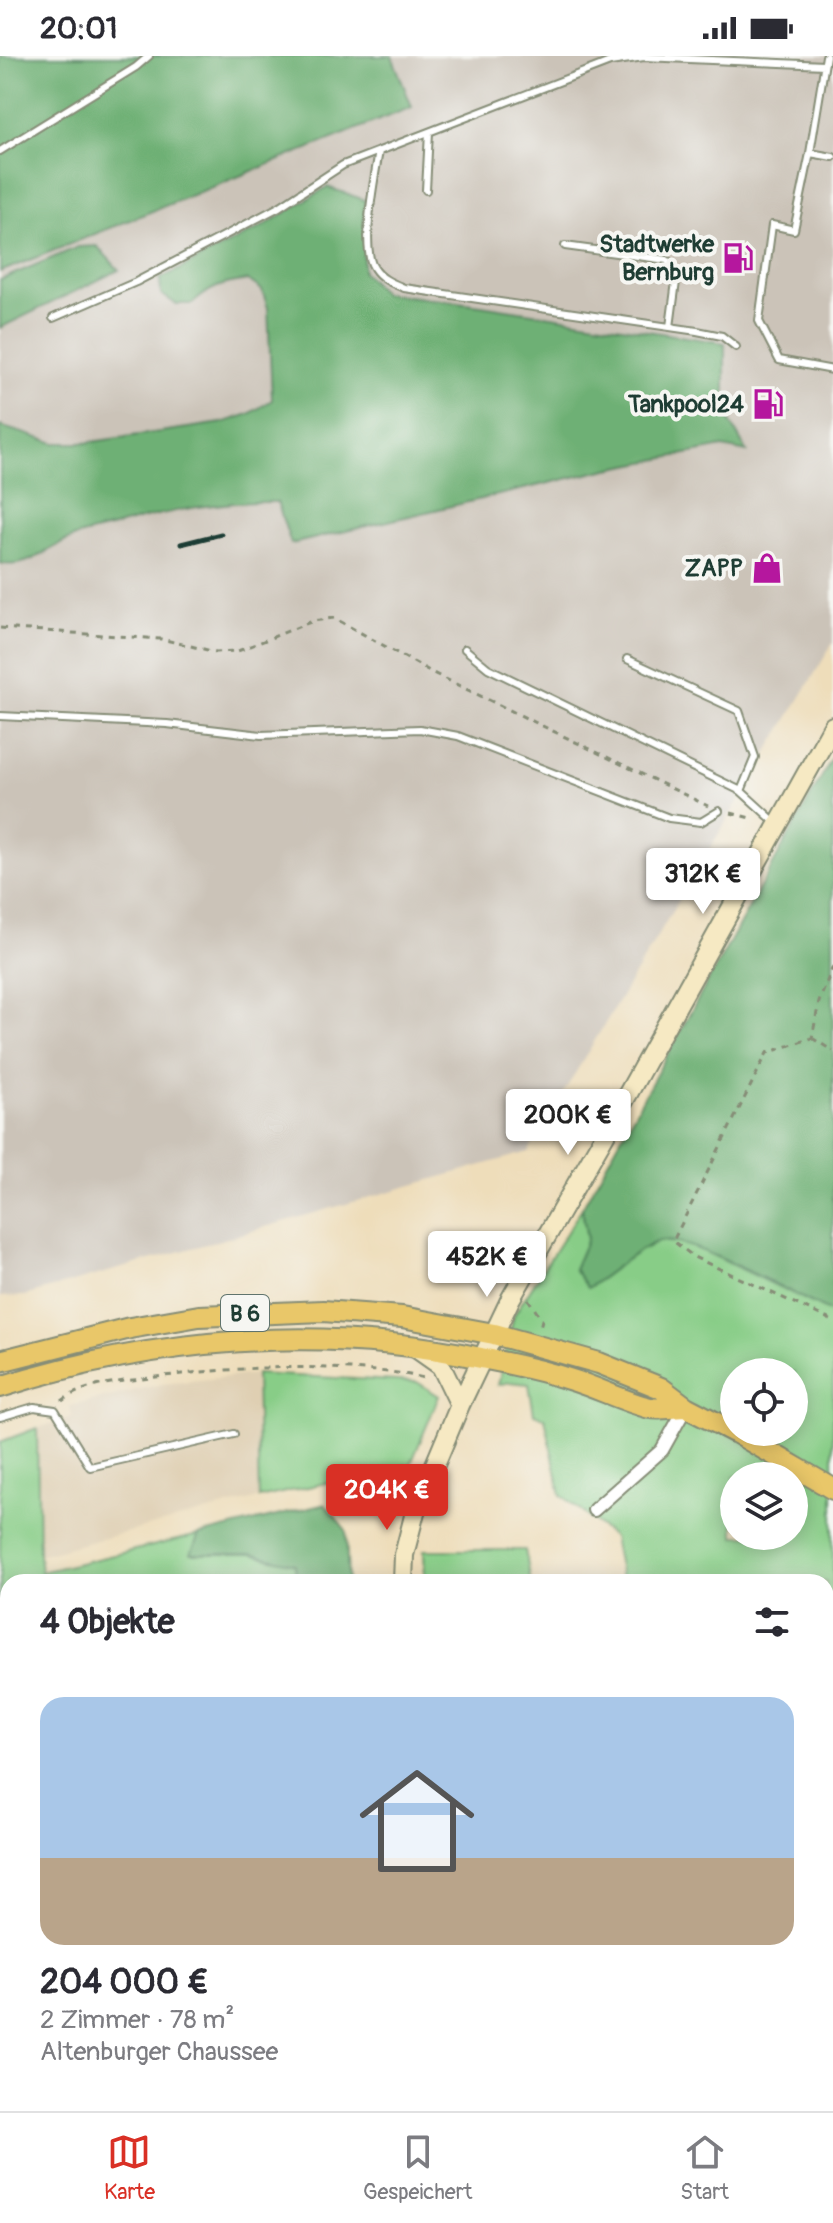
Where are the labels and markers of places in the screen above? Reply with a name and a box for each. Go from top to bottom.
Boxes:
place label: Stadtwerke Bernburg [599,230,715,287]
fuel station icon: Stadtwerke Bernburg [721,241,755,275]
fuel station icon: Tankpool24 [751,387,785,421]
place label: Tankpool24 [627,390,744,419]
shop icon: ZAPP [750,551,784,585]
place label: ZAPP [685,554,743,583]
pin: 312K € [638,848,768,916]
pin: 200K € [503,1089,633,1157]
pin: 452K € [422,1231,552,1299]
pin: 204K € [322,1464,452,1532]

